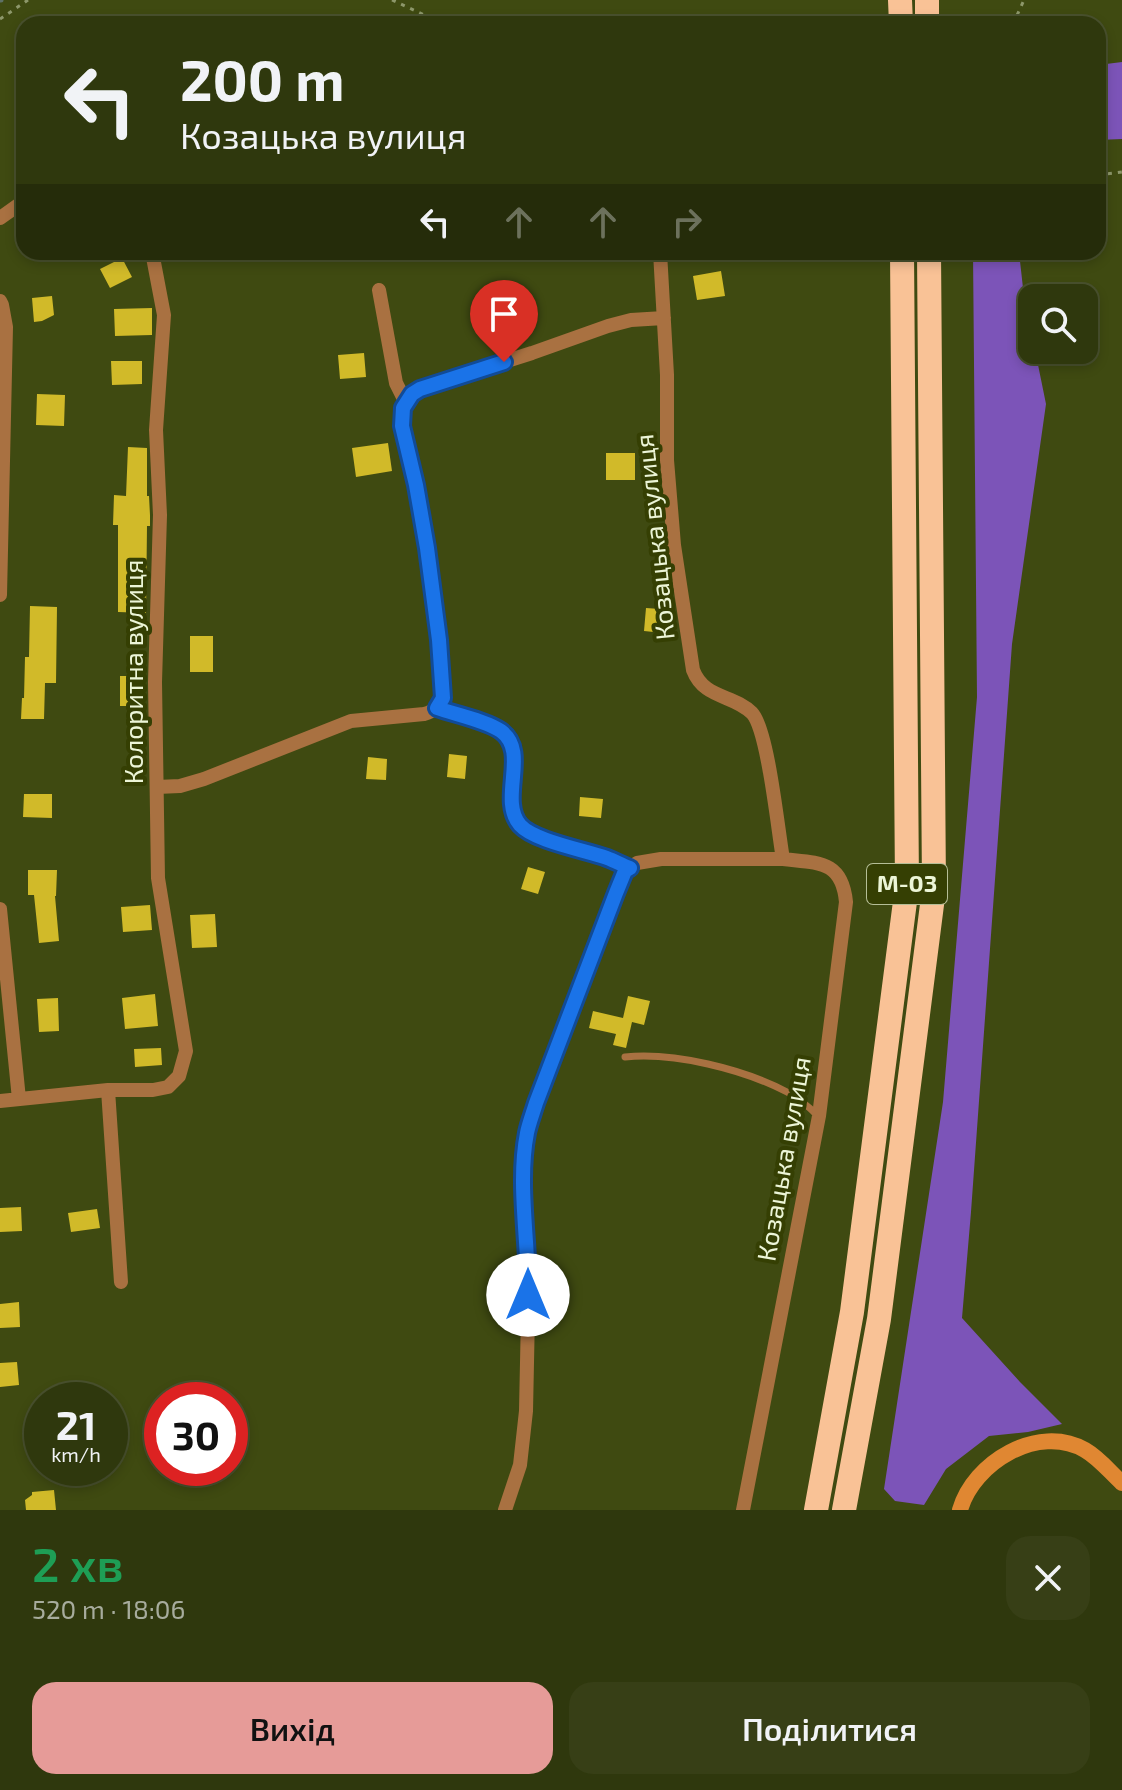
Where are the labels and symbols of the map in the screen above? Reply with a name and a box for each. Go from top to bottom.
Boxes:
pin [470,280,538,362]
street label: Козацька вулиця [627,433,681,642]
street label: Колоритна вулиця [117,560,149,784]
road number: М-03 [867,864,947,904]
street label: Козацька вулиця [749,1054,817,1264]
position arrow [486,1253,570,1337]
speed limit sign: 30 [144,1382,248,1486]

